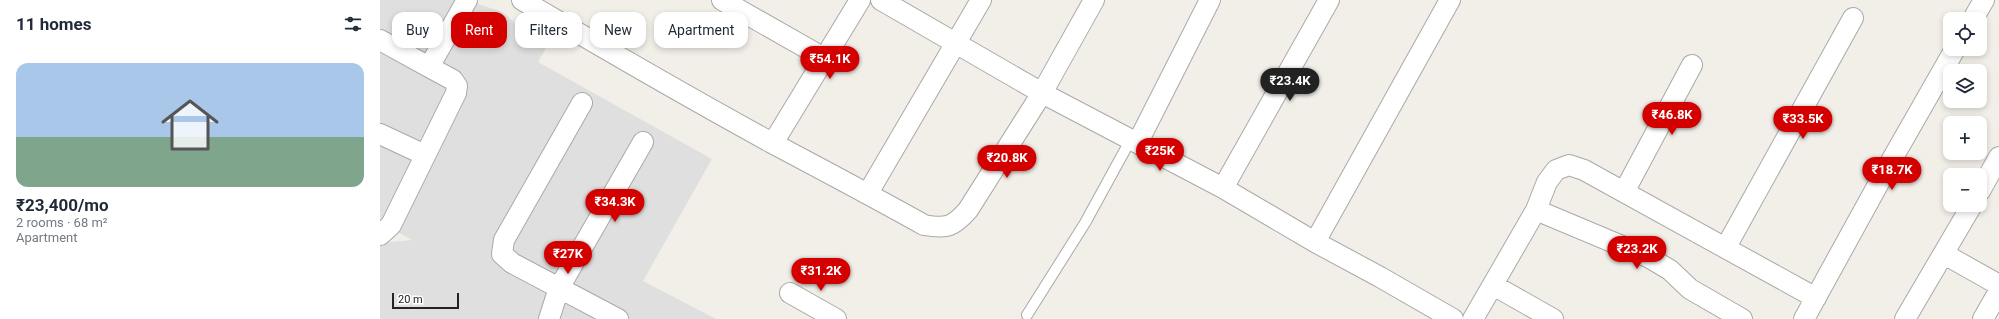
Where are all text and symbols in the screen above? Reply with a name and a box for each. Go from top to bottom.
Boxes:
chip: Buy [392,12,443,48]
chip: Rent [451,12,507,48]
chip: Filters [515,12,582,48]
chip: New [590,12,646,48]
chip: Apartment [654,12,748,48]
map controls [1943,12,1987,212]
button: locate [1943,12,1987,56]
icon: filters [342,13,364,35]
text: 11 homes [16,14,92,34]
pin: ₹54.1K [797,46,863,80]
text: ₹54.1K [809,51,851,66]
button: layers [1943,64,1987,108]
pin: ₹23.4K [1257,68,1323,102]
text: ₹23.4K [1269,73,1311,88]
icon: home [154,89,226,161]
pin: ₹46.8K [1639,102,1705,136]
pin: ₹33.5K [1770,106,1836,140]
text: ₹46.8K [1651,107,1693,122]
text: ₹33.5K [1782,111,1824,126]
button: + [1943,116,1987,160]
pin: ₹25K [1136,138,1184,172]
text: ₹25K [1145,143,1175,158]
pin: ₹20.8K [974,145,1040,179]
text: ₹20.8K [986,150,1028,165]
pin: ₹18.7K [1859,157,1925,191]
text: ₹18.7K [1871,162,1913,177]
button: − [1943,168,1987,212]
pin: ₹34.3K [582,189,648,223]
text: ₹34.3K [594,194,636,209]
text: ₹23,400/mo [16,195,109,215]
text: 2 rooms · 68 m² [16,215,108,230]
text: Apartment [16,230,78,245]
pin: ₹23.2K [1604,236,1670,270]
pin: ₹27K [544,241,592,275]
text: ₹23.2K [1616,241,1658,256]
text: ₹27K [553,246,583,261]
pin: ₹31.2K [788,258,854,292]
text: ₹31.2K [800,263,842,278]
scale bar [392,291,459,310]
text: 20 m [398,293,423,306]

